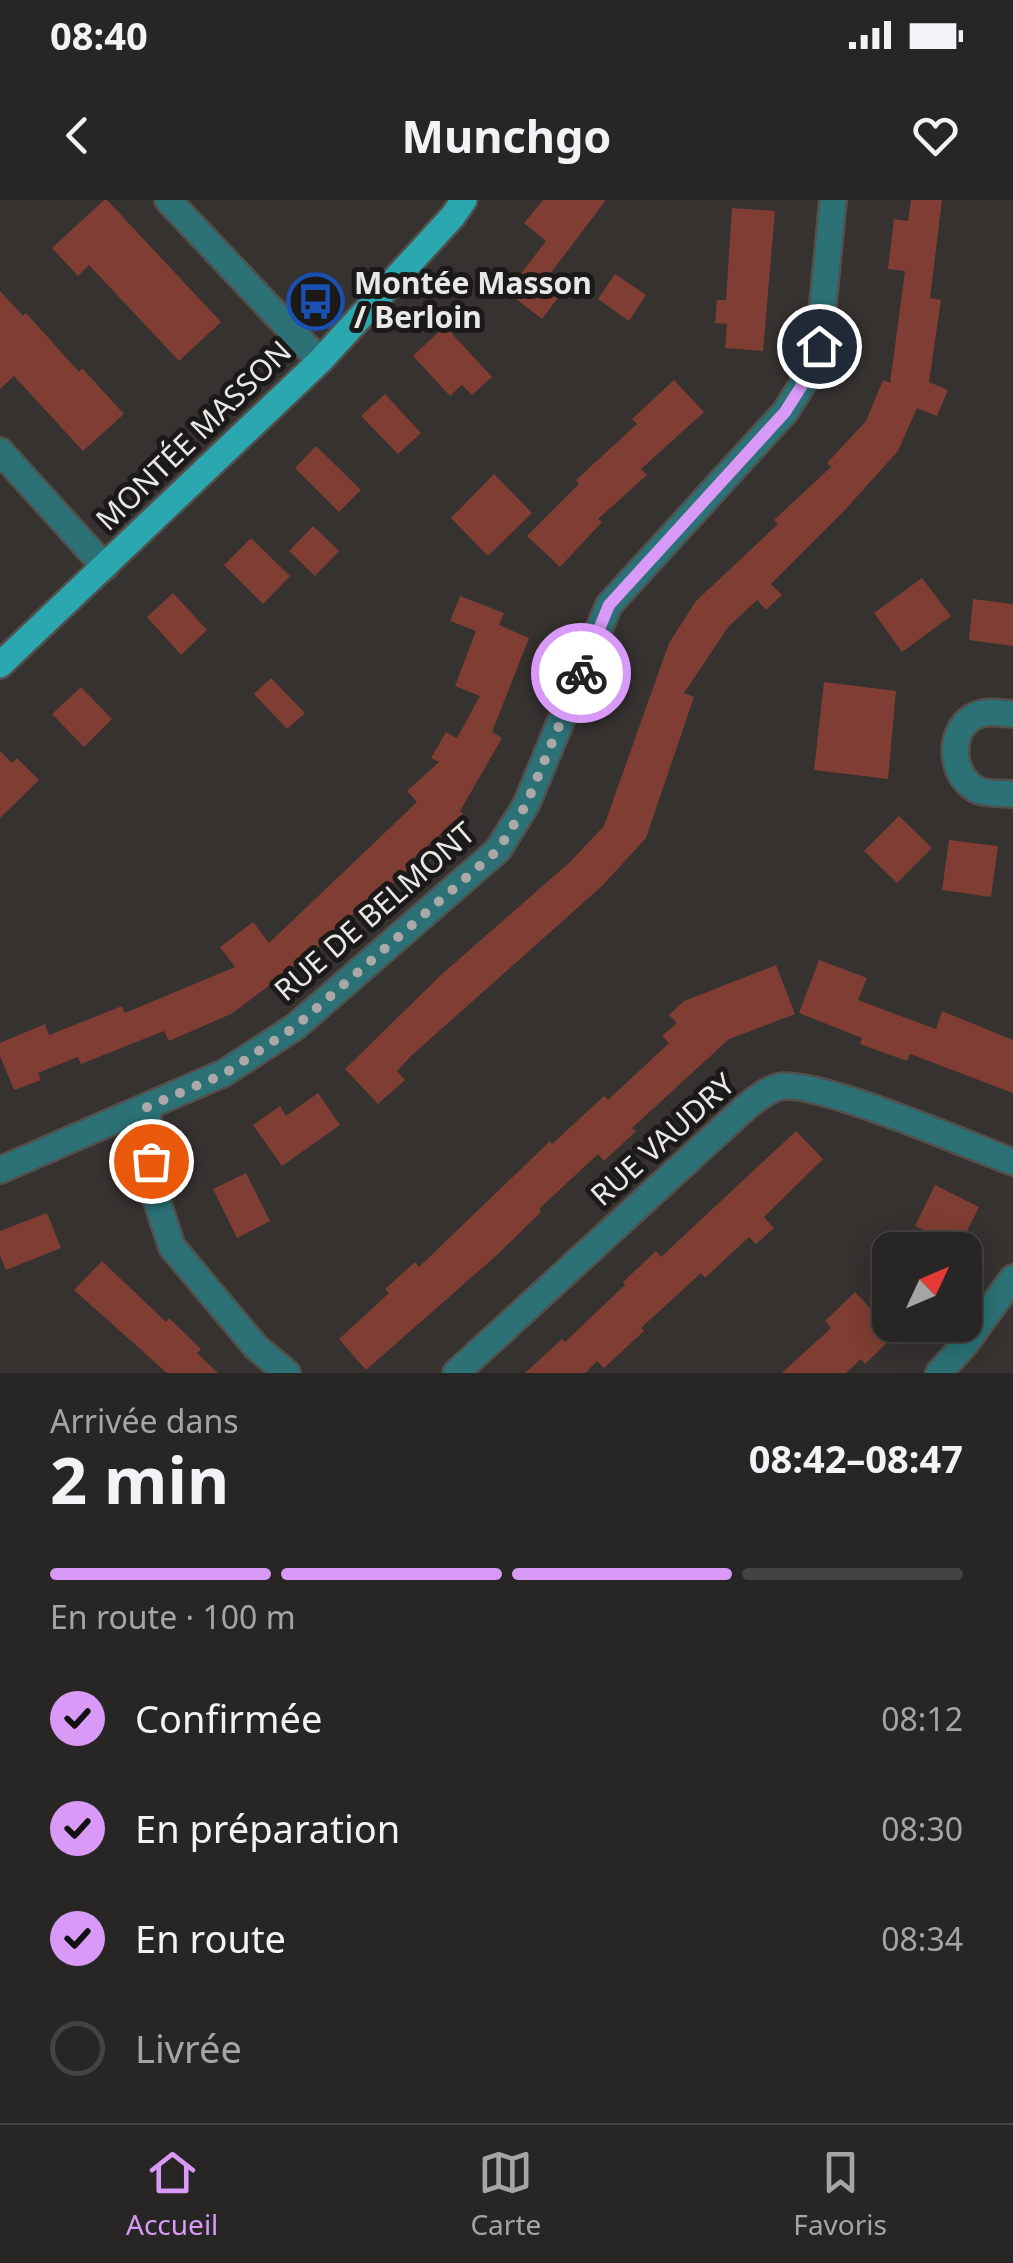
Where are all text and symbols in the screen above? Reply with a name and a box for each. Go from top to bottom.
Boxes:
text: 08:40 [50,9,148,61]
text: Munchgo [402,105,611,166]
icon: back [50,108,105,163]
icon: heart [908,108,963,163]
place label: Montée Masson / Berloin [354,262,592,337]
bus stop icon: Montée Masson / Berloin [285,271,345,331]
pin [777,304,862,389]
icon: home [792,319,847,374]
street label: MONTÉE MASSON [86,331,300,539]
courier [531,623,631,723]
icon: bike [554,646,609,701]
street label: RUE DE BELMONT [265,812,483,1009]
street label: RUE VAUDRY [581,1063,743,1215]
pin [109,1119,194,1204]
icon: bag [124,1134,179,1189]
north arrow [872,1232,982,1342]
map controls [872,1232,982,1342]
text: Arrivée dans [50,1399,239,1442]
text: 08:42–08:47 [749,1432,963,1484]
text: 2 min [50,1435,229,1523]
text: En route · 100 m [50,1595,296,1638]
icon: check [50,1691,105,1746]
text: Confirmée [135,1692,322,1744]
text: 08:12 [881,1697,963,1740]
icon: check [50,1801,105,1856]
text: En préparation [135,1802,400,1854]
text: 08:30 [881,1807,963,1850]
icon: check [50,1911,105,1966]
text: En route [135,1912,286,1964]
text: 08:34 [881,1917,963,1960]
text: Livrée [135,2022,242,2074]
tab: Accueil [126,2145,218,2243]
tab: Carte [470,2145,541,2243]
tab: Favoris [793,2145,887,2243]

